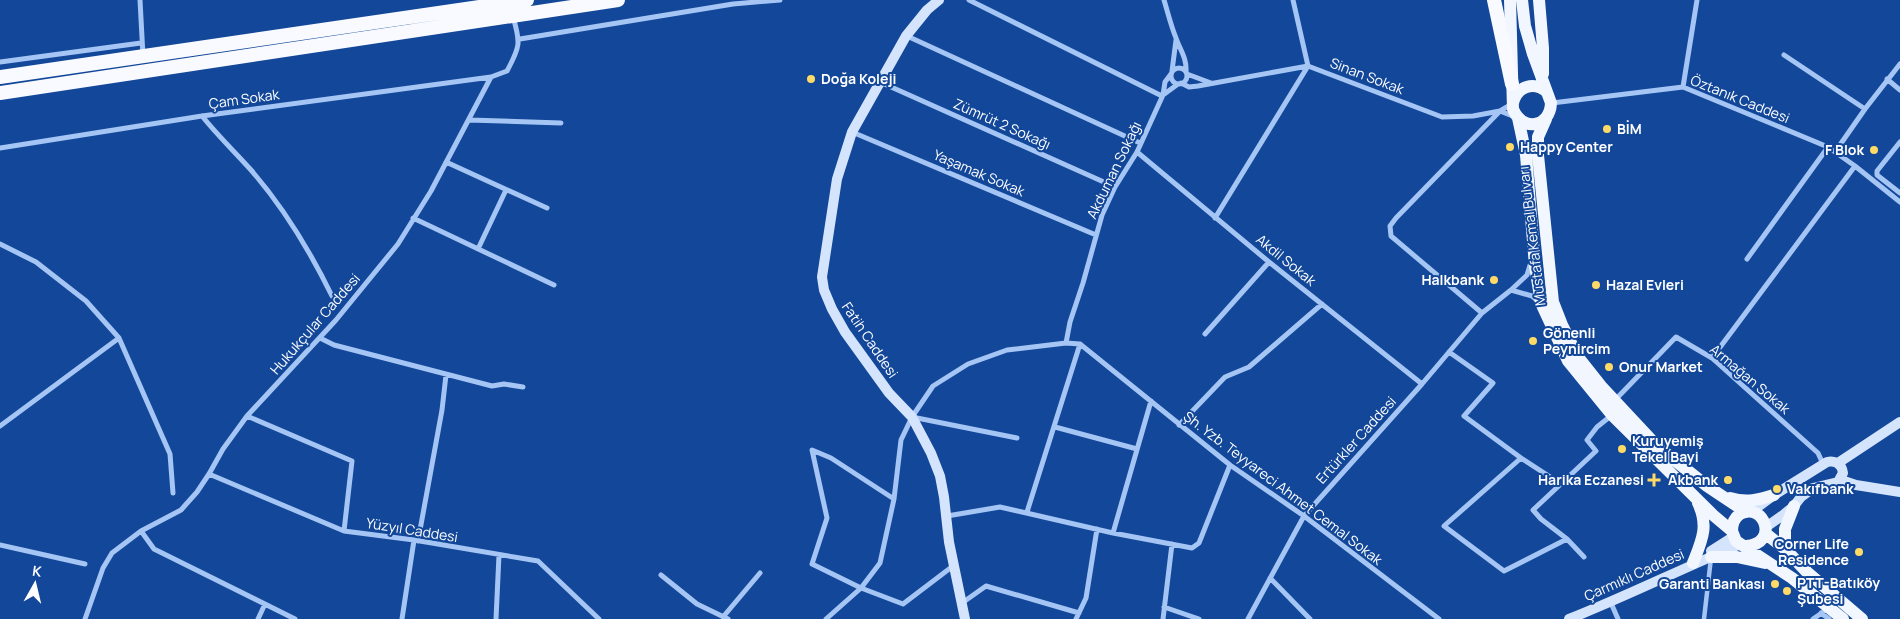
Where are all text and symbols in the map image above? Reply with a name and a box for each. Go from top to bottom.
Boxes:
street label: Sinan Sokak [1328,53,1408,99]
place label: Doğa Koleji [821,69,896,88]
street label: Öztanık Caddesi [1688,70,1793,127]
marker: Doğa Koleji [805,73,817,85]
street label: Çam Sokak [207,84,281,113]
street label: Zümrüt 2 Sokağı [951,94,1054,153]
street label: Akduman Sokağı [1082,118,1145,222]
place label: BİM [1617,119,1642,138]
marker: BİM [1601,123,1613,135]
place label: Happy Center [1520,137,1613,156]
place label: F Blok [1825,140,1864,159]
marker: Happy Center [1504,141,1516,153]
marker: F Blok [1868,144,1880,156]
street label: Yaşamak Sokak [931,145,1029,201]
street label: Mustafa Kemal Bulvarı [1514,165,1549,307]
street label: Akdil Sokak [1252,230,1321,290]
street label: Hukukçular Caddesi [265,269,364,378]
place label: Halkbank [1421,270,1484,289]
marker: Halkbank [1488,274,1500,286]
place label: Hazal Evleri [1606,275,1684,294]
marker: Hazal Evleri [1590,279,1602,291]
street label: Fatih Caddesi [838,298,903,381]
place label: Gönenli Peynircim [1543,323,1610,358]
marker: Gönenli Peynircim [1527,335,1539,347]
street label: Armağan Sokak [1706,339,1795,418]
place label: Onur Market [1619,357,1703,376]
marker: Onur Market [1603,361,1615,373]
street label: Ertürkler Caddesi [1311,392,1400,487]
street label: Şh. Yzb. Teyyareci Ahmet Cemal Sokak [1180,406,1387,569]
place label: Kuruyemiş Tekel Bayi [1632,431,1704,466]
marker: Kuruyemiş Tekel Bayi [1616,443,1628,455]
place label: Harika Eczanesi [1538,470,1644,489]
place label: Akbank [1668,470,1718,489]
marker: Harika Eczanesi [1648,474,1660,486]
marker: Akbank [1722,474,1734,486]
place label: Vakıfbank [1787,479,1854,498]
marker: Vakıfbank [1771,483,1783,495]
street label: Yüzyıl Caddesi [365,513,459,546]
place label: Corner Life Residence [1774,534,1849,569]
street label: Çarmıklı Caddesi [1581,544,1687,605]
marker: Corner Life Residence [1853,546,1865,558]
north arrow [10,559,60,609]
text: K [31,561,44,581]
place label: PTT-Batıköy Şubesi [1797,573,1880,608]
place label: Garanti Bankası [1659,574,1765,593]
marker: Garanti Bankası [1769,578,1781,590]
marker: PTT-Batıköy Şubesi [1781,585,1793,597]

